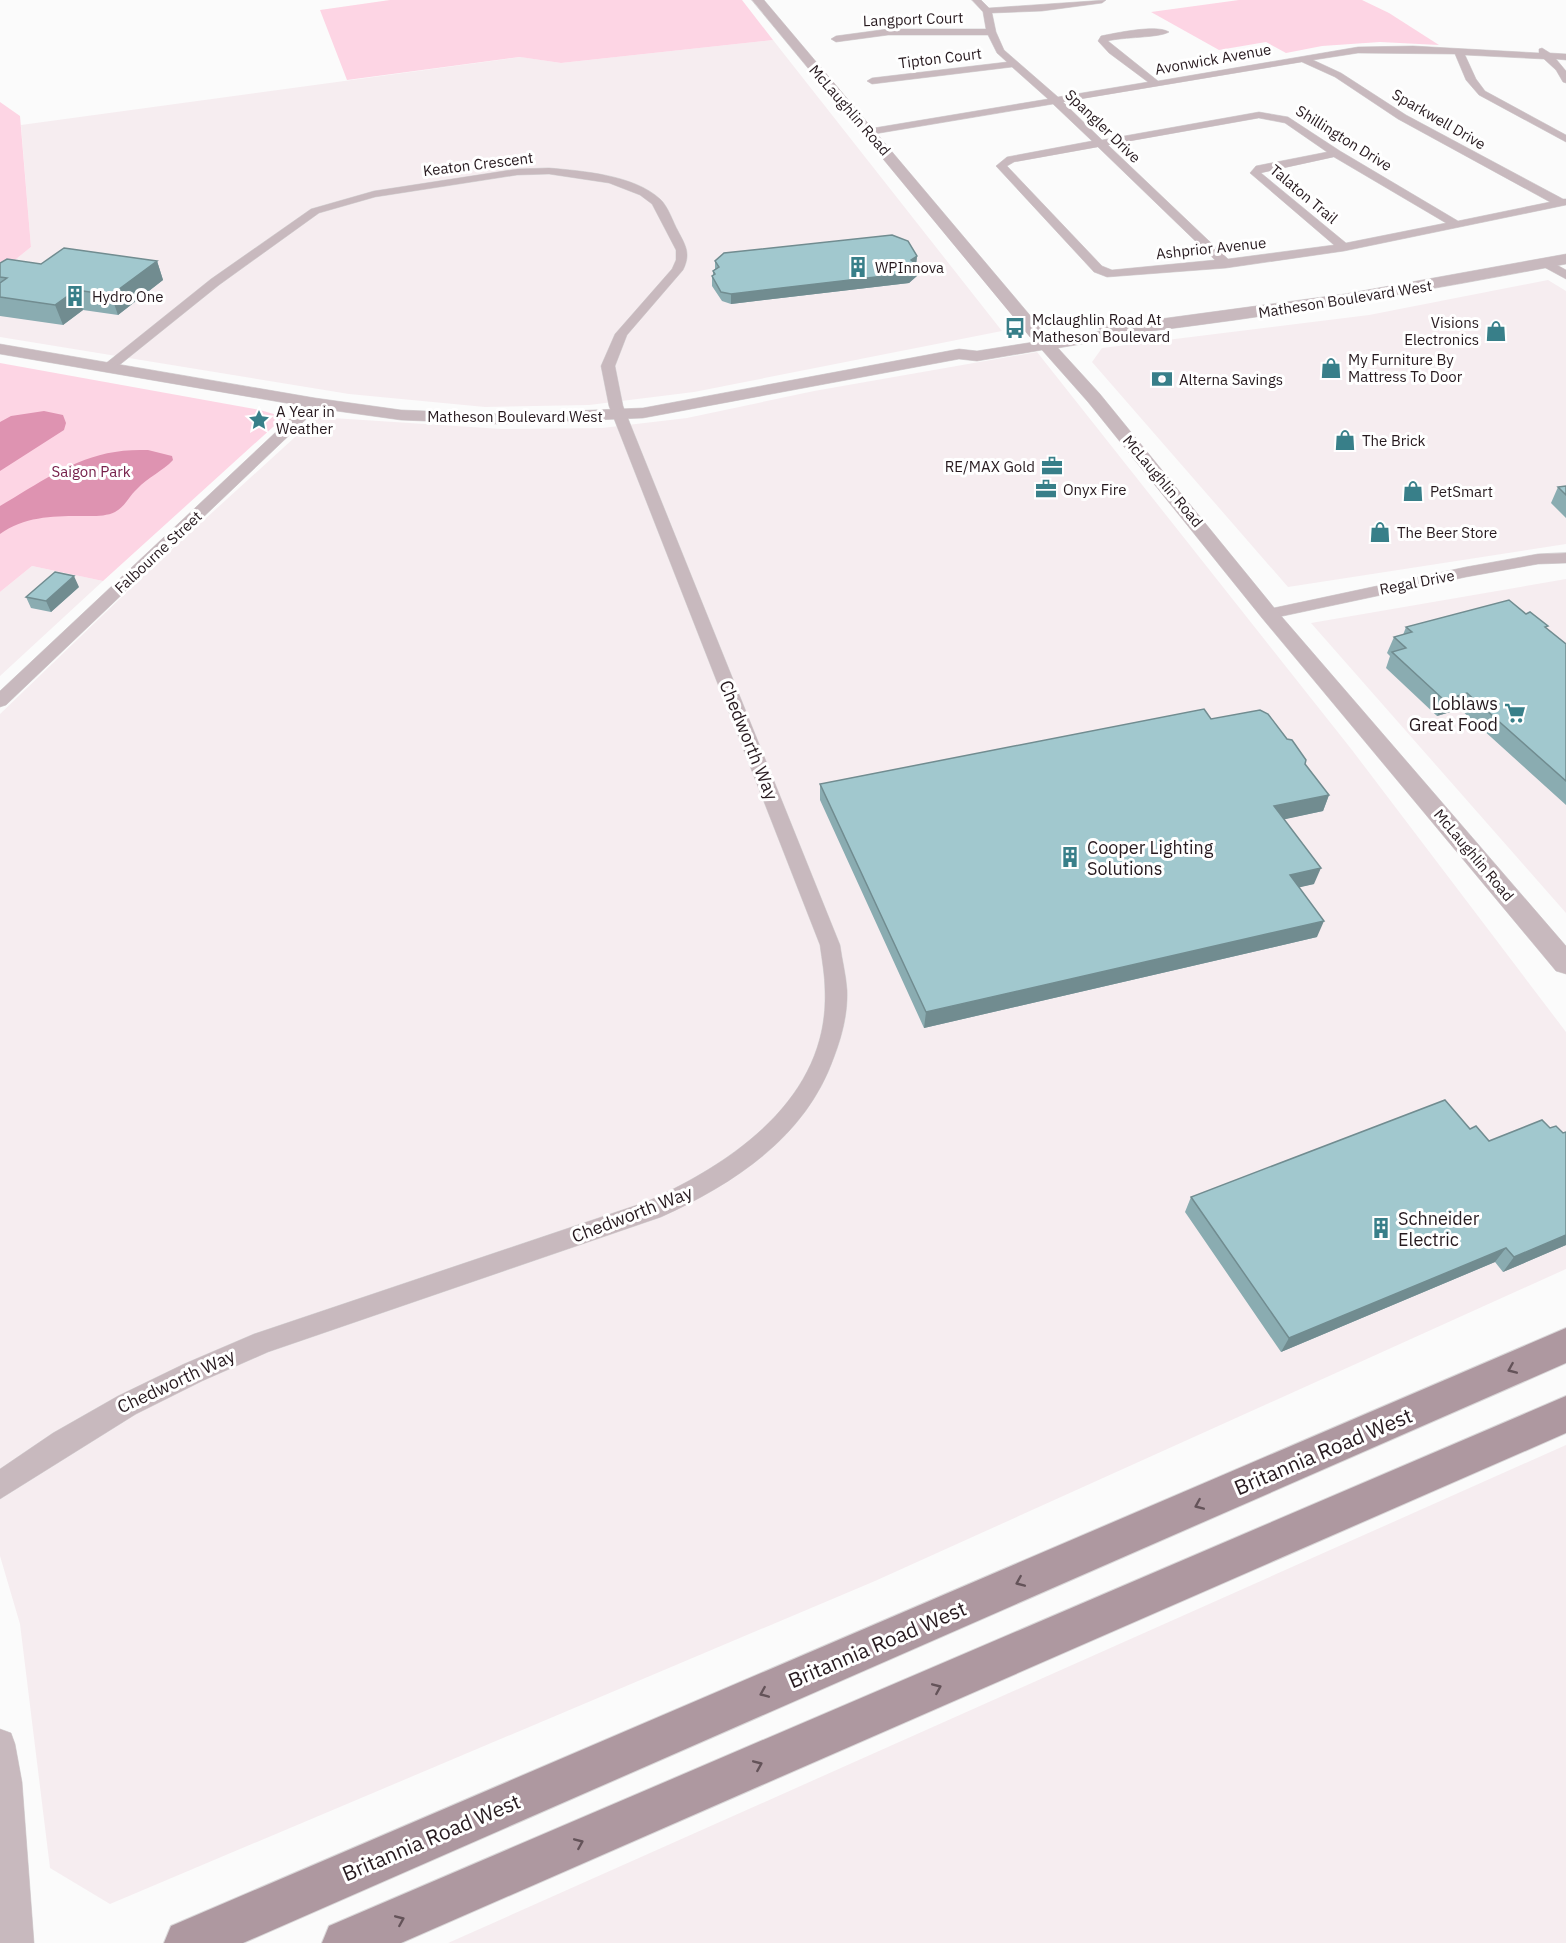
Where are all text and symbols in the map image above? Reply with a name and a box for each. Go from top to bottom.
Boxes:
street label: Langport Court [862,8,964,30]
street label: Avonwick Avenue [1153,39,1273,79]
street label: Tipton Court [897,43,983,73]
street label: McLaughlin Road [805,61,895,159]
street label: Spangler Drive [1061,85,1145,167]
street label: Sparkwell Drive [1389,85,1489,153]
street label: Shillington Drive [1292,101,1396,175]
street label: Keaton Crescent [422,148,534,180]
street label: Talaton Trail [1266,160,1342,228]
street label: Ashprior Avenue [1155,233,1267,263]
building icon: WPInnova [846,255,870,279]
place label: WPInnova [875,258,944,277]
street label: Matheson Boulevard West [1257,276,1433,322]
building icon: Hydro One [63,284,87,308]
place label: Hydro One [92,287,163,306]
place label: Mclaughlin Road At Matheson Boulevard [1032,310,1170,346]
place label: Visions Electronics [1404,313,1479,349]
bus stop icon: Mclaughlin Road At Matheson Boulevard [1003,316,1027,340]
shop icon: Visions Electronics [1484,319,1508,343]
place label: My Furniture By Mattress To Door [1348,350,1463,386]
shop icon: My Furniture By Mattress To Door [1319,356,1343,380]
bank icon: Alterna Savings [1150,367,1174,391]
place label: Alterna Savings [1179,370,1283,389]
place label: A Year in Weather [276,402,335,438]
street label: Matheson Boulevard West [427,407,603,426]
place icon: A Year in Weather [247,408,271,432]
shop icon: The Brick [1333,428,1357,452]
street label: McLaughlin Road [1119,431,1207,531]
place label: The Brick [1362,431,1425,450]
office icon: RE/MAX Gold [1040,454,1064,478]
place label: RE/MAX Gold [945,457,1035,476]
park label: Saigon Park [51,462,131,481]
office icon: Onyx Fire [1034,477,1058,501]
shop icon: PetSmart [1401,479,1425,503]
place label: Onyx Fire [1063,480,1126,499]
place label: PetSmart [1430,482,1493,501]
street label: Falbourne Street [110,507,206,597]
shop icon: The Beer Store [1368,520,1392,544]
place label: The Beer Store [1397,523,1497,542]
street label: Regal Drive [1378,565,1456,599]
street label: Chedworth Way [714,677,784,803]
place label: Loblaws Great Food [1409,692,1498,736]
supermarket icon: Loblaws Great Food [1503,701,1527,725]
street label: McLaughlin Road [1430,805,1518,905]
place label: Cooper Lighting Solutions [1087,836,1214,880]
building icon: Cooper Lighting Solutions [1058,845,1082,869]
street label: Chedworth Way [568,1180,696,1248]
place label: Schneider Electric [1398,1207,1480,1251]
building icon: Schneider Electric [1369,1216,1393,1240]
street label: Chedworth Way [113,1344,239,1418]
one-way arrow [1508,1361,1519,1373]
street label: Britannia Road West [1230,1401,1416,1501]
one-way arrow [1194,1497,1205,1509]
one-way arrow [1015,1575,1026,1587]
street label: Britannia Road West [784,1594,970,1694]
one-way arrow [931,1683,942,1695]
one-way arrow [759,1686,770,1698]
one-way arrow [752,1760,763,1772]
street label: Britannia Road West [338,1787,524,1887]
one-way arrow [573,1838,584,1850]
one-way arrow [394,1915,405,1927]

